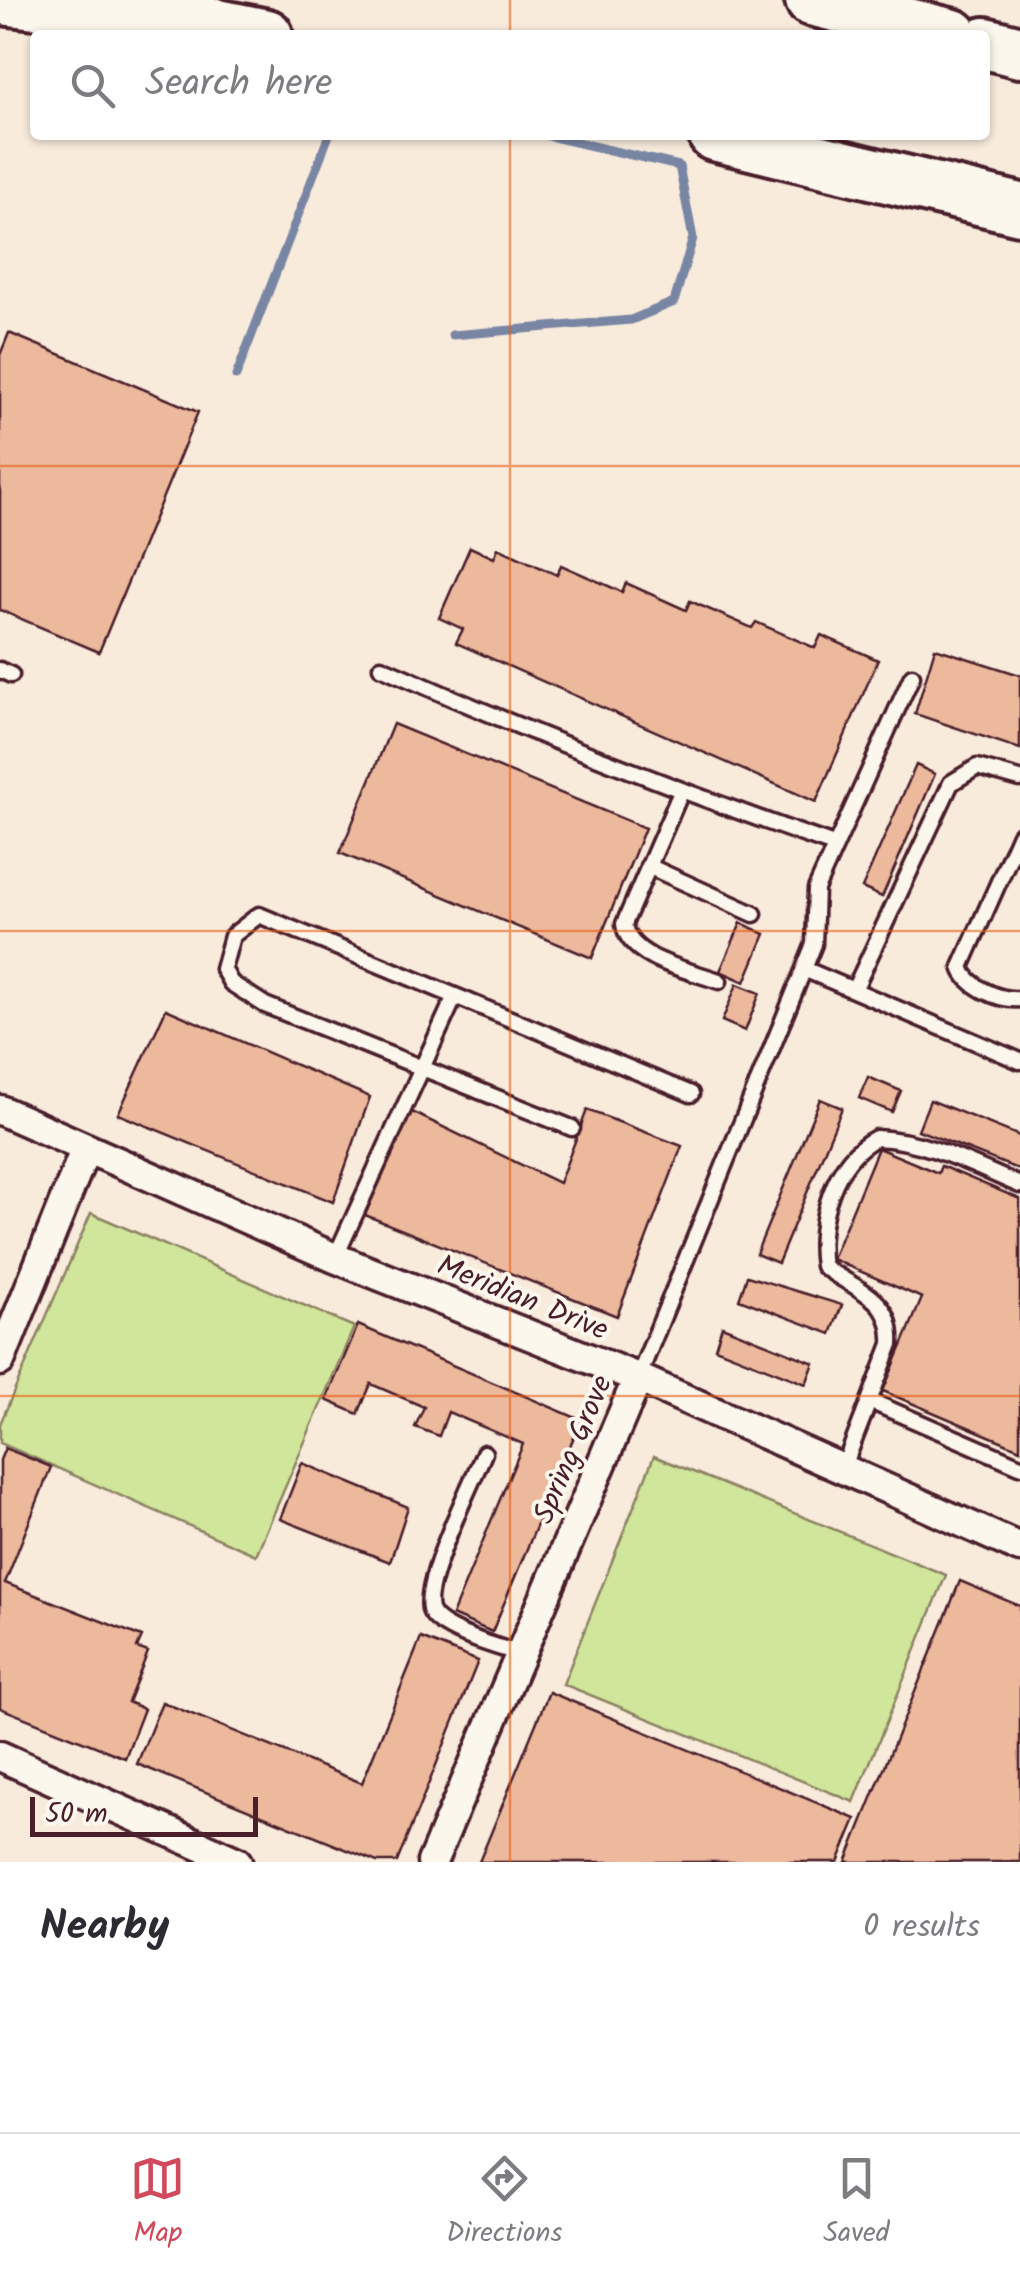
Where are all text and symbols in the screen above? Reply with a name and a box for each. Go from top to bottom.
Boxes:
search box [30,30,990,140]
text: Search here [145,55,332,115]
icon: search [65,58,120,113]
street label: Meridian Drive [429,1243,615,1355]
street label: Spring Grove [521,1368,627,1532]
scale bar [30,1792,258,1836]
text: 50 m [45,1792,108,1837]
text: Nearby [40,1894,169,1961]
text: 0 results [863,1902,980,1953]
tab: Map [130,2151,185,2256]
tab: Directions [446,2151,562,2256]
tab: Saved [823,2151,890,2256]

